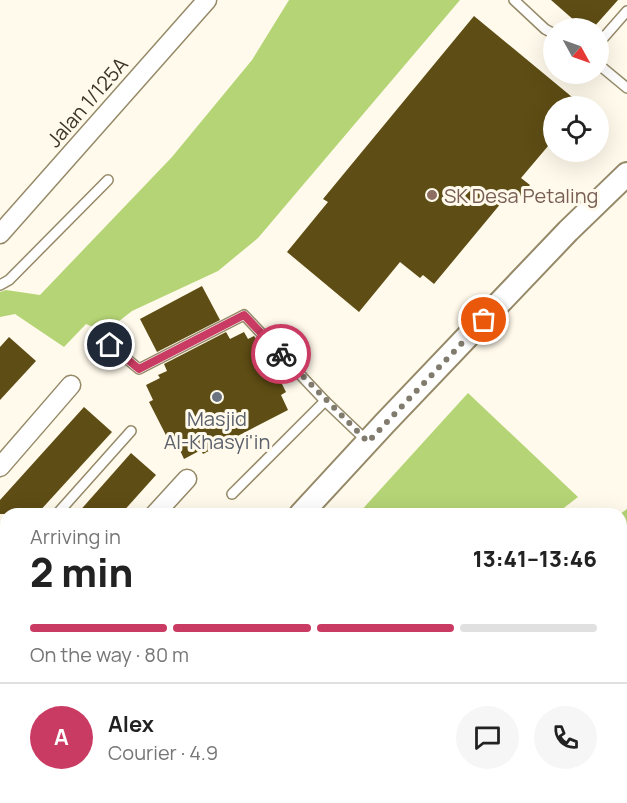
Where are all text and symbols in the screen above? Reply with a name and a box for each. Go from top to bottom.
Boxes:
north arrow [543,18,609,84]
map controls [543,18,609,162]
street label: Jalan 1/125A [40,51,134,153]
button: locate [543,96,609,162]
place label: SK Desa Petaling [444,182,598,209]
marker: SK Desa Petaling [425,188,439,202]
pin [458,294,509,345]
icon: bag [467,303,500,336]
pin [84,319,135,370]
courier [251,324,311,384]
icon: home [93,328,126,361]
icon: bike [265,338,298,371]
marker: Masjid Al-Khasyi'in [210,390,224,404]
place label: Masjid Al-Khasyi'in [164,405,270,455]
text: Arriving in [30,523,121,550]
text: 13:41–13:46 [473,544,597,574]
text: 2 min [30,545,133,599]
text: On the way · 80 m [30,641,189,668]
button: chat [456,706,519,769]
button: phone [534,706,597,769]
text: Alex [108,709,154,739]
text: A [54,722,69,752]
text: Courier · 4.9 [108,739,218,766]

